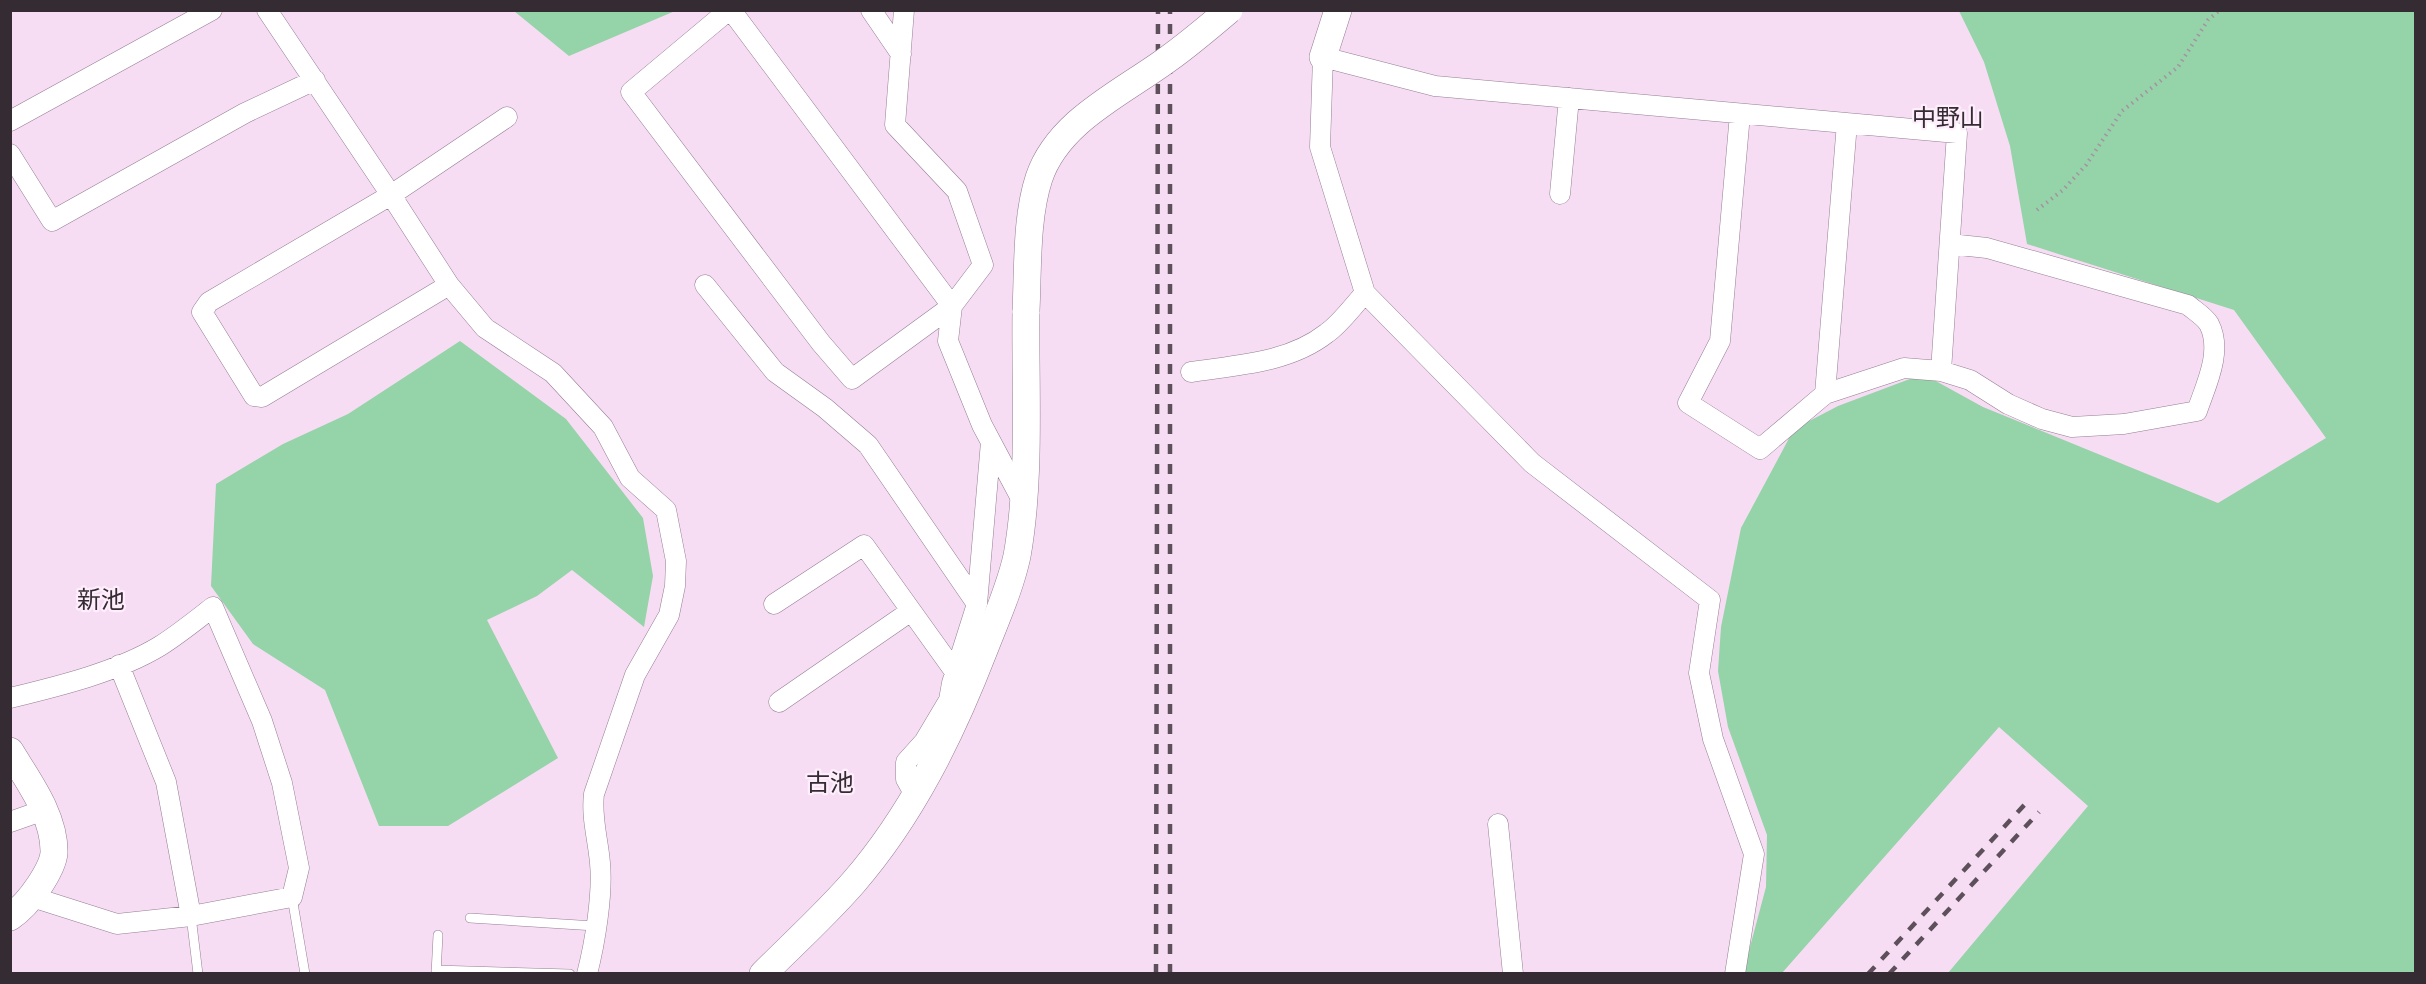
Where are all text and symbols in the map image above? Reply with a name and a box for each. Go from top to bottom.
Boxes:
district label: 中野山 [1912,104,1984,131]
district label: 新池 [77,586,125,613]
district label: 古池 [806,769,854,796]

